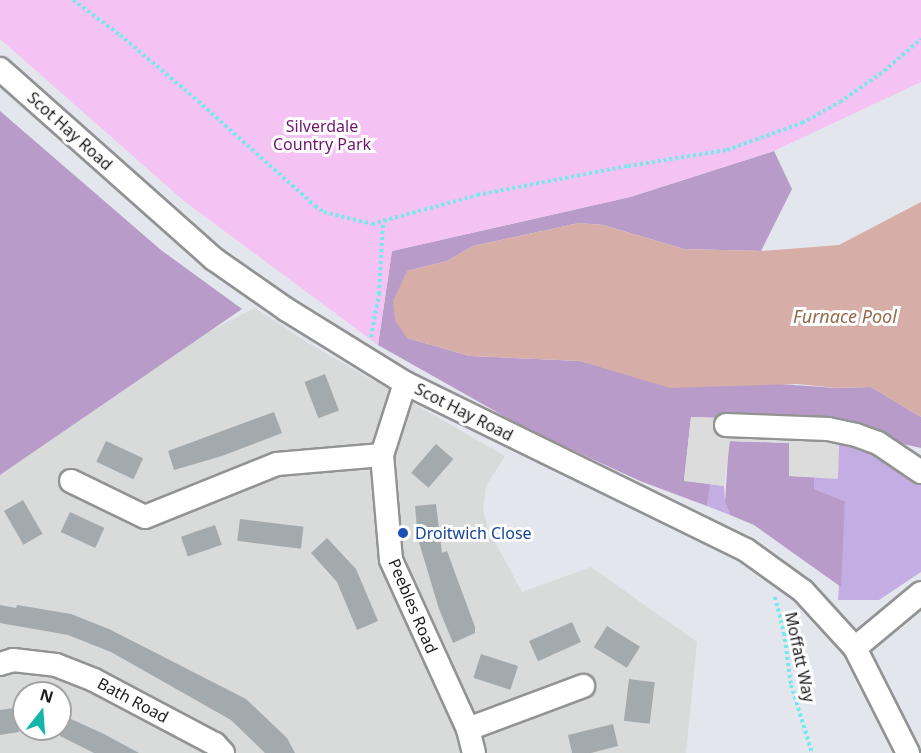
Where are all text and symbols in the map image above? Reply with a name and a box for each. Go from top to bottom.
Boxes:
street label: Scot Hay Road [24,88,116,174]
park label: Silverdale Country Park [273,116,371,154]
water label: Furnace Pool [793,305,897,327]
street label: Scot Hay Road [412,379,516,445]
place label: Droitwich Close [415,523,532,543]
marker: Droitwich Close [396,526,410,540]
street label: Peebles Road [384,556,442,656]
street label: Moffatt Way [781,610,819,704]
street label: Bath Road [94,673,172,727]
north arrow [12,681,72,741]
text: N [37,683,56,708]

